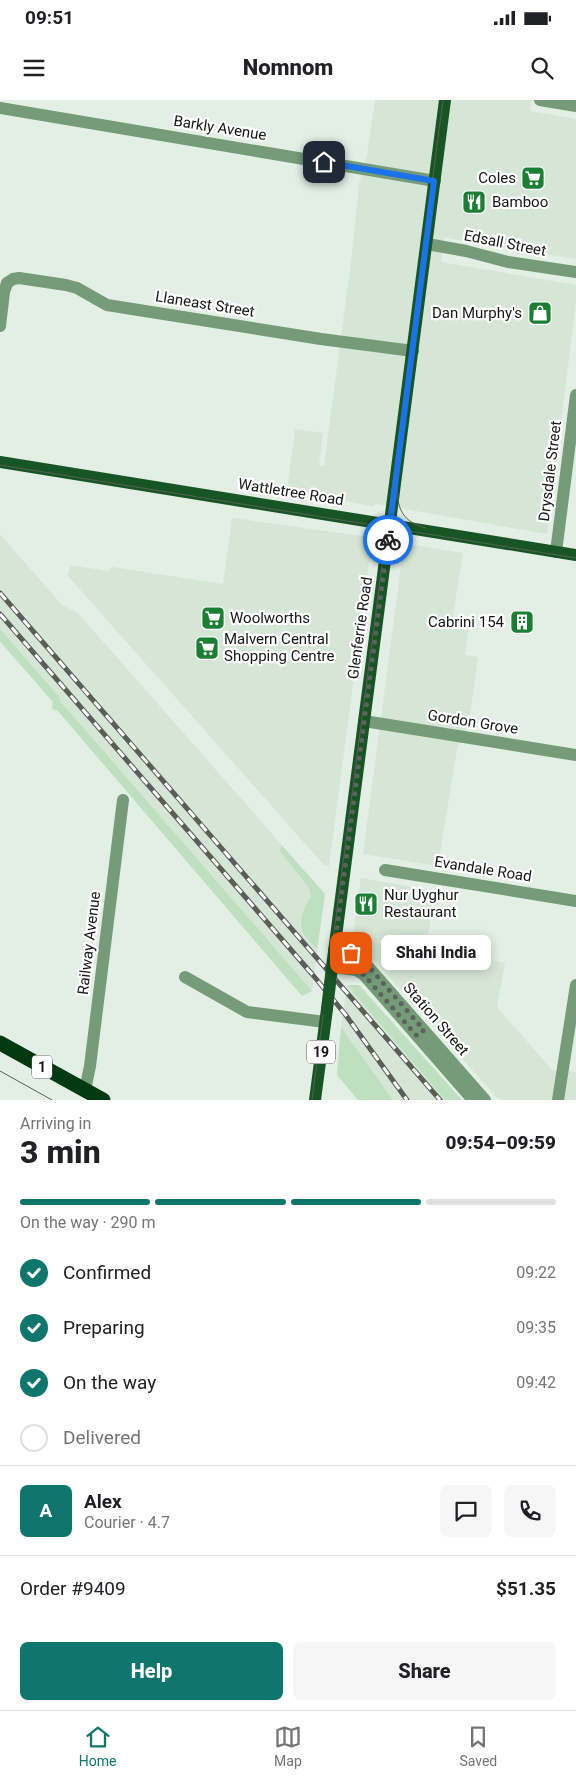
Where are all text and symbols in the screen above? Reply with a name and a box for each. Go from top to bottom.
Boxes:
text: 09:51 [25,6,74,29]
icon: menu [20,54,48,82]
icon: search [528,54,556,82]
text: Nomnom [243,55,333,80]
street label: Barkly Avenue [172,112,268,144]
pin [303,141,345,183]
icon: home [310,148,338,176]
supermarket icon: Coles [520,165,546,191]
place label: Coles [478,169,516,187]
restaurant icon: Bamboo [461,189,487,215]
place label: Bamboo [492,193,548,211]
street label: Edsall Street [462,226,548,260]
street label: Llaneast Street [154,287,256,321]
shop icon: Dan Murphy's [527,300,553,326]
place label: Dan Murphy's [432,304,522,322]
street label: Drysdale Street [535,419,565,522]
street label: Wattletree Road [237,475,345,509]
courier [363,515,413,565]
icon: bike [374,526,402,554]
street label: Glenferrie Road [344,576,376,680]
supermarket icon: Woolworths [200,605,226,631]
place label: Woolworths [230,609,310,627]
building icon: Cabrini 154 [509,609,535,635]
place label: Cabrini 154 [428,613,505,631]
place label: Malvern Central Shopping Centre [224,630,334,665]
supermarket icon: Malvern Central Shopping Centre [194,635,220,661]
street label: Gordon Grove [426,706,520,738]
street label: Evandale Road [433,852,533,886]
place label: Nur Uyghur Restaurant [384,886,459,921]
street label: Railway Avenue [74,890,104,996]
restaurant icon: Nur Uyghur Restaurant [353,891,379,917]
pin [330,932,372,974]
callout: Shahi India [381,936,491,970]
icon: bag [337,939,365,967]
text: Shahi India [396,943,476,962]
street label: Station Street [399,979,473,1059]
road number: 19 [307,1040,335,1064]
road number: 1 [32,1056,52,1079]
text: Arriving in [20,1114,91,1133]
text: 09:54–09:59 [445,1131,556,1154]
text: 3 min [20,1133,101,1171]
text: On the way · 290 m [20,1213,156,1232]
icon: check [20,1259,48,1287]
text: Confirmed [63,1261,151,1284]
text: 09:22 [516,1263,556,1282]
icon: check [20,1314,48,1342]
text: Preparing [63,1316,145,1339]
text: 09:35 [516,1318,556,1337]
icon: check [20,1369,48,1397]
text: On the way [63,1371,156,1394]
text: 09:42 [516,1373,556,1392]
text: Delivered [63,1426,141,1449]
button: chat [440,1485,492,1537]
button: phone [504,1485,556,1537]
text: Alex [84,1490,122,1513]
text: A [40,1499,52,1522]
text: Courier · 4.7 [84,1513,170,1532]
text: Order #9409 [20,1577,126,1600]
text: $51.35 [496,1577,556,1600]
button: Help [20,1642,283,1700]
button: Share [293,1642,556,1700]
tab: Home [79,1723,116,1769]
tab: Map [274,1723,302,1769]
tab: Saved [459,1723,497,1769]

